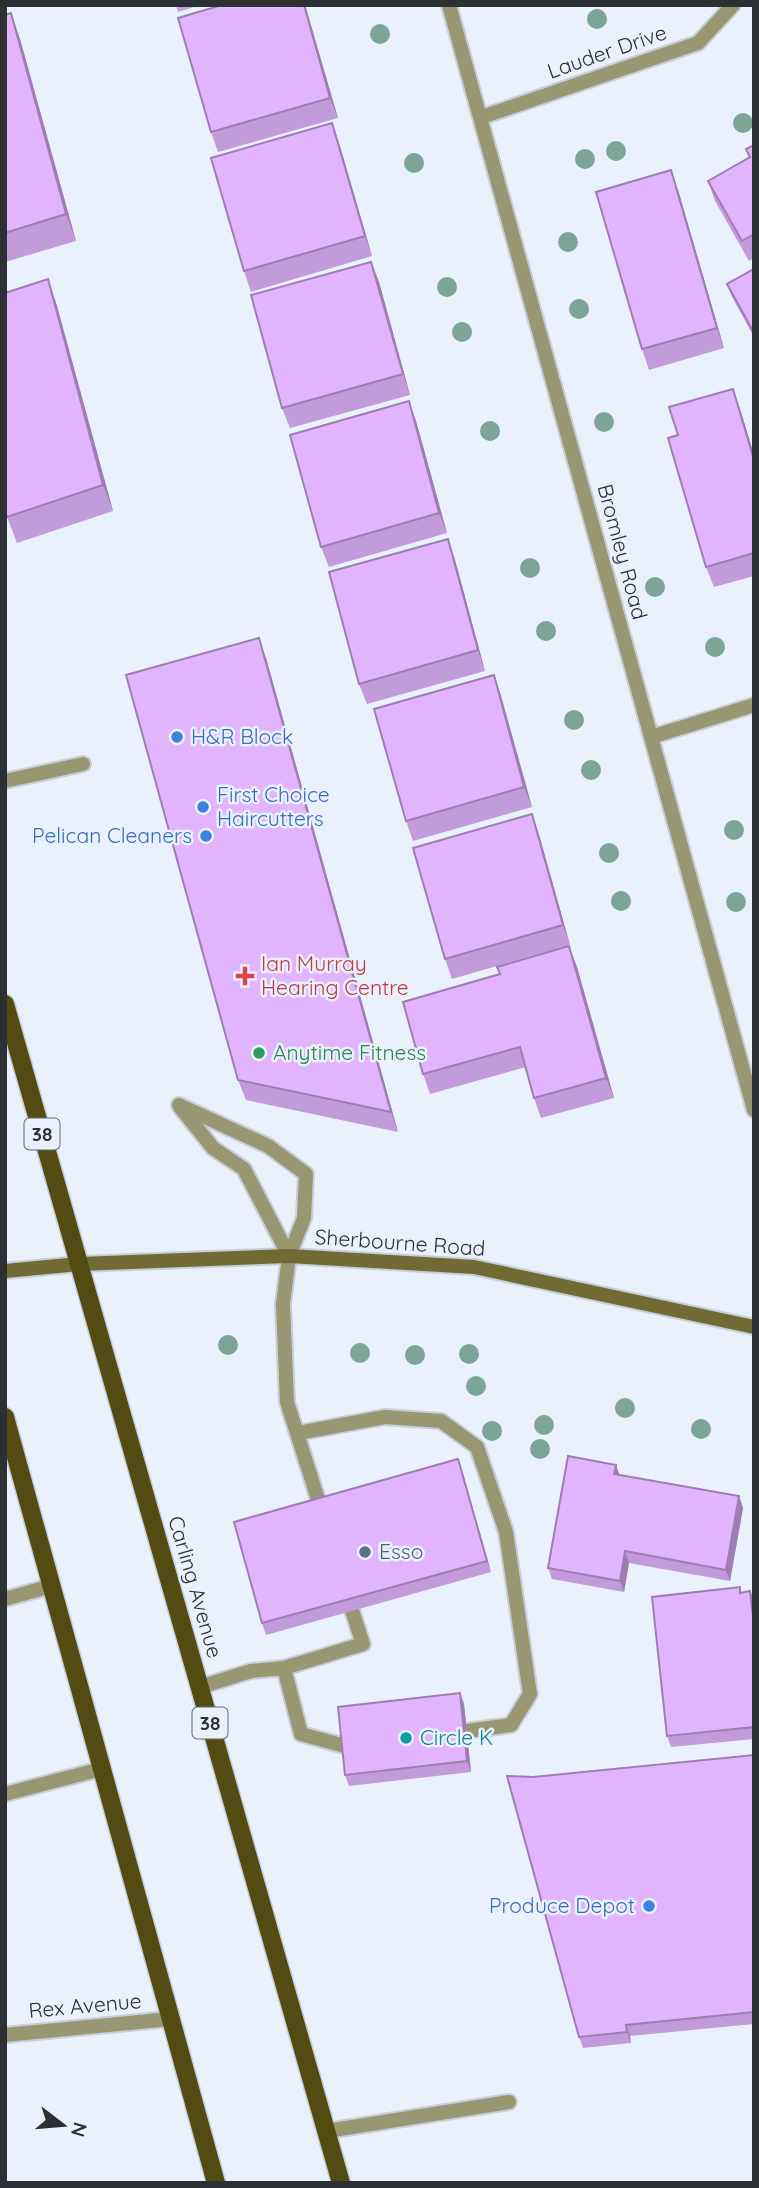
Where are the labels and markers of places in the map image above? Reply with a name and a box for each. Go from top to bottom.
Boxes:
place label: H&R Block [191,723,293,749]
marker: H&R Block [169,729,185,745]
place label: First Choice Haircutters [217,781,330,831]
marker: First Choice Haircutters [195,799,211,815]
place label: Pelican Cleaners [32,822,192,848]
marker: Pelican Cleaners [198,828,214,844]
place label: Ian Murray Hearing Centre [261,950,409,1000]
marker: Ian Murray Hearing Centre [235,966,255,986]
place label: Anytime Fitness [273,1039,426,1065]
marker: Anytime Fitness [251,1045,267,1061]
place label: Esso [379,1538,423,1564]
marker: Esso [357,1544,373,1560]
place label: Circle K [420,1724,493,1750]
marker: Circle K [398,1730,414,1746]
place label: Produce Depot [489,1892,635,1918]
marker: Produce Depot [641,1898,657,1914]

